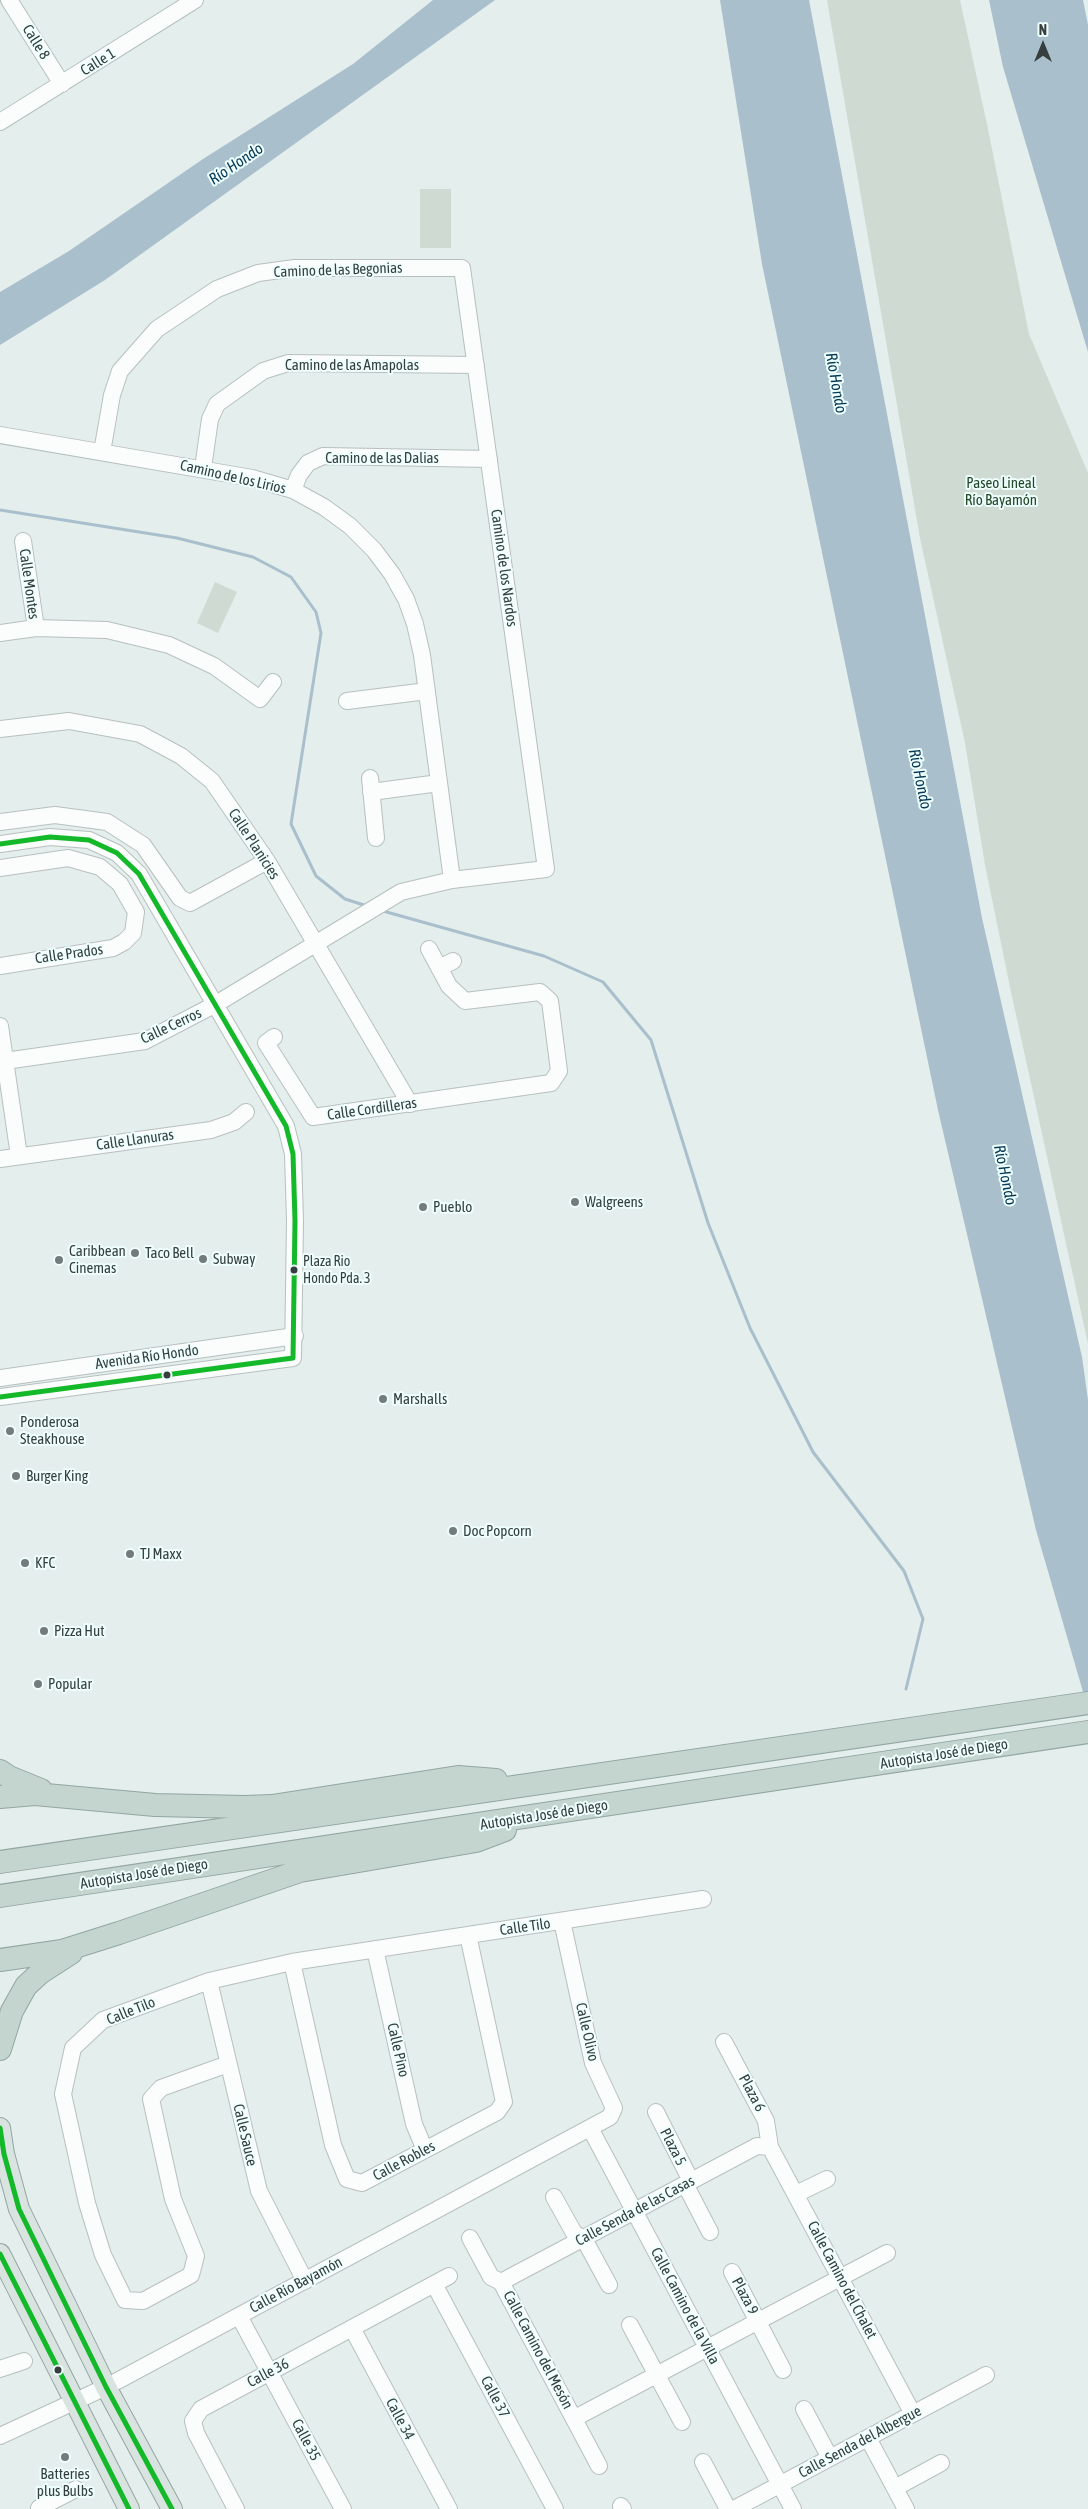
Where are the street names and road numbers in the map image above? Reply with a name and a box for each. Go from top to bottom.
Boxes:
street label: Calle 8 [18,21,54,63]
street label: Calle 1 [77,44,119,80]
street label: Camino de las Begonias [273,259,403,281]
street label: Camino de las Amapolas [285,356,419,374]
street label: Camino de las Dalias [325,449,439,467]
street label: Camino de los Lirios [178,456,288,498]
street label: Camino de los Nardos [487,508,521,628]
street label: Calle Montes [15,548,43,620]
street label: Calle Planicies [225,805,283,883]
street label: Calle Prados [34,940,104,968]
street label: Calle Cerros [138,1004,204,1048]
street label: Calle Cordilleras [326,1094,418,1124]
street label: Calle Llanuras [95,1126,175,1154]
street label: Avenida Río Hondo [94,1341,200,1373]
street label: Autopista José de Diego [879,1735,1009,1773]
street label: Autopista José de Diego [479,1796,609,1834]
street label: Autopista José de Diego [79,1855,209,1893]
street label: Calle Tilo [498,1915,552,1939]
street label: Calle Tilo [104,1993,158,2029]
street label: Calle Olivo [572,2001,602,2063]
street label: Calle Pino [383,2021,413,2079]
street label: Plaza 6 [735,2071,769,2115]
street label: Calle Sauce [229,2102,261,2168]
street label: Plaza 5 [656,2125,690,2169]
street label: Calle Robles [370,2137,438,2185]
street label: Calle Senda de las Casas [572,2172,698,2250]
street label: Calle Camino del Chalet [803,2218,881,2342]
street label: Calle Camino de la Villa [647,2245,723,2367]
street label: Calle Río Bayamón [246,2253,346,2317]
street label: Plaza 9 [728,2274,762,2318]
street label: Calle Camino del Mesón [499,2288,577,2412]
street label: Calle 36 [244,2355,292,2391]
street label: Calle 37 [477,2373,513,2421]
street label: Calle 34 [382,2395,418,2443]
street label: Calle Senda del Albergue [795,2402,925,2482]
street label: Calle 35 [288,2416,324,2464]

